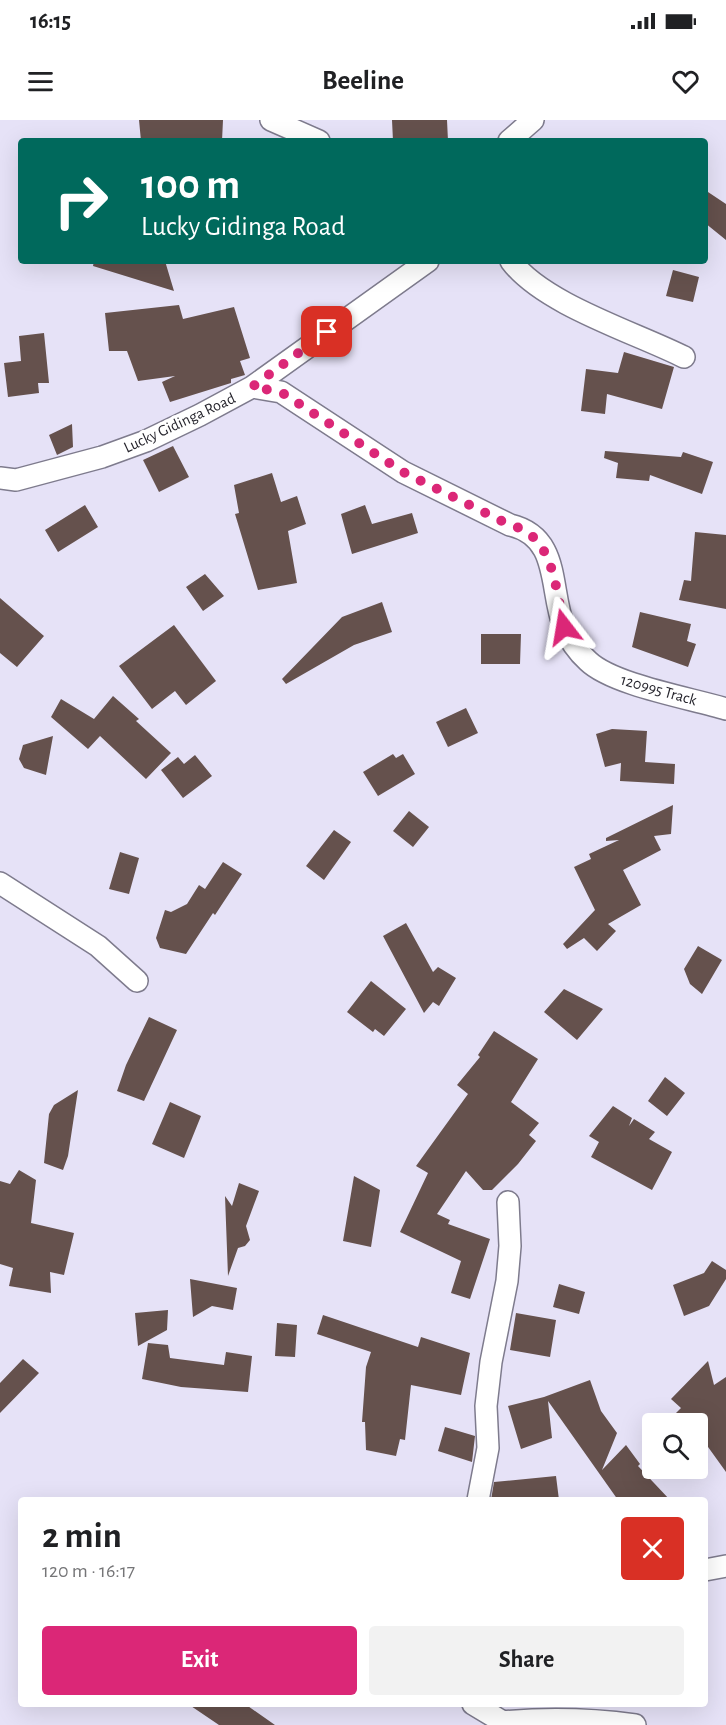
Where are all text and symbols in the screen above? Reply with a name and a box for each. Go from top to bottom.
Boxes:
text: 16:15 [30,10,71,32]
icon: menu [24,65,57,98]
icon: heart [669,65,702,98]
text: Beeline [322,67,404,94]
icon: right [42,162,120,240]
text: 100 m [141,164,240,206]
text: Lucky Gidinga Road [141,213,345,240]
pin [301,306,352,357]
icon: arrive [310,315,343,348]
street label: Lucky Gidinga Road [121,390,238,457]
position arrow [532,595,596,659]
street label: 120995 Track [619,671,699,709]
map controls [642,1413,708,1479]
button: search [642,1413,708,1479]
button: close [621,1517,684,1580]
text: 2 min [42,1518,122,1554]
text: 120 m · 16:17 [42,1561,135,1581]
button: Exit [42,1626,357,1695]
button: Share [369,1626,684,1695]

